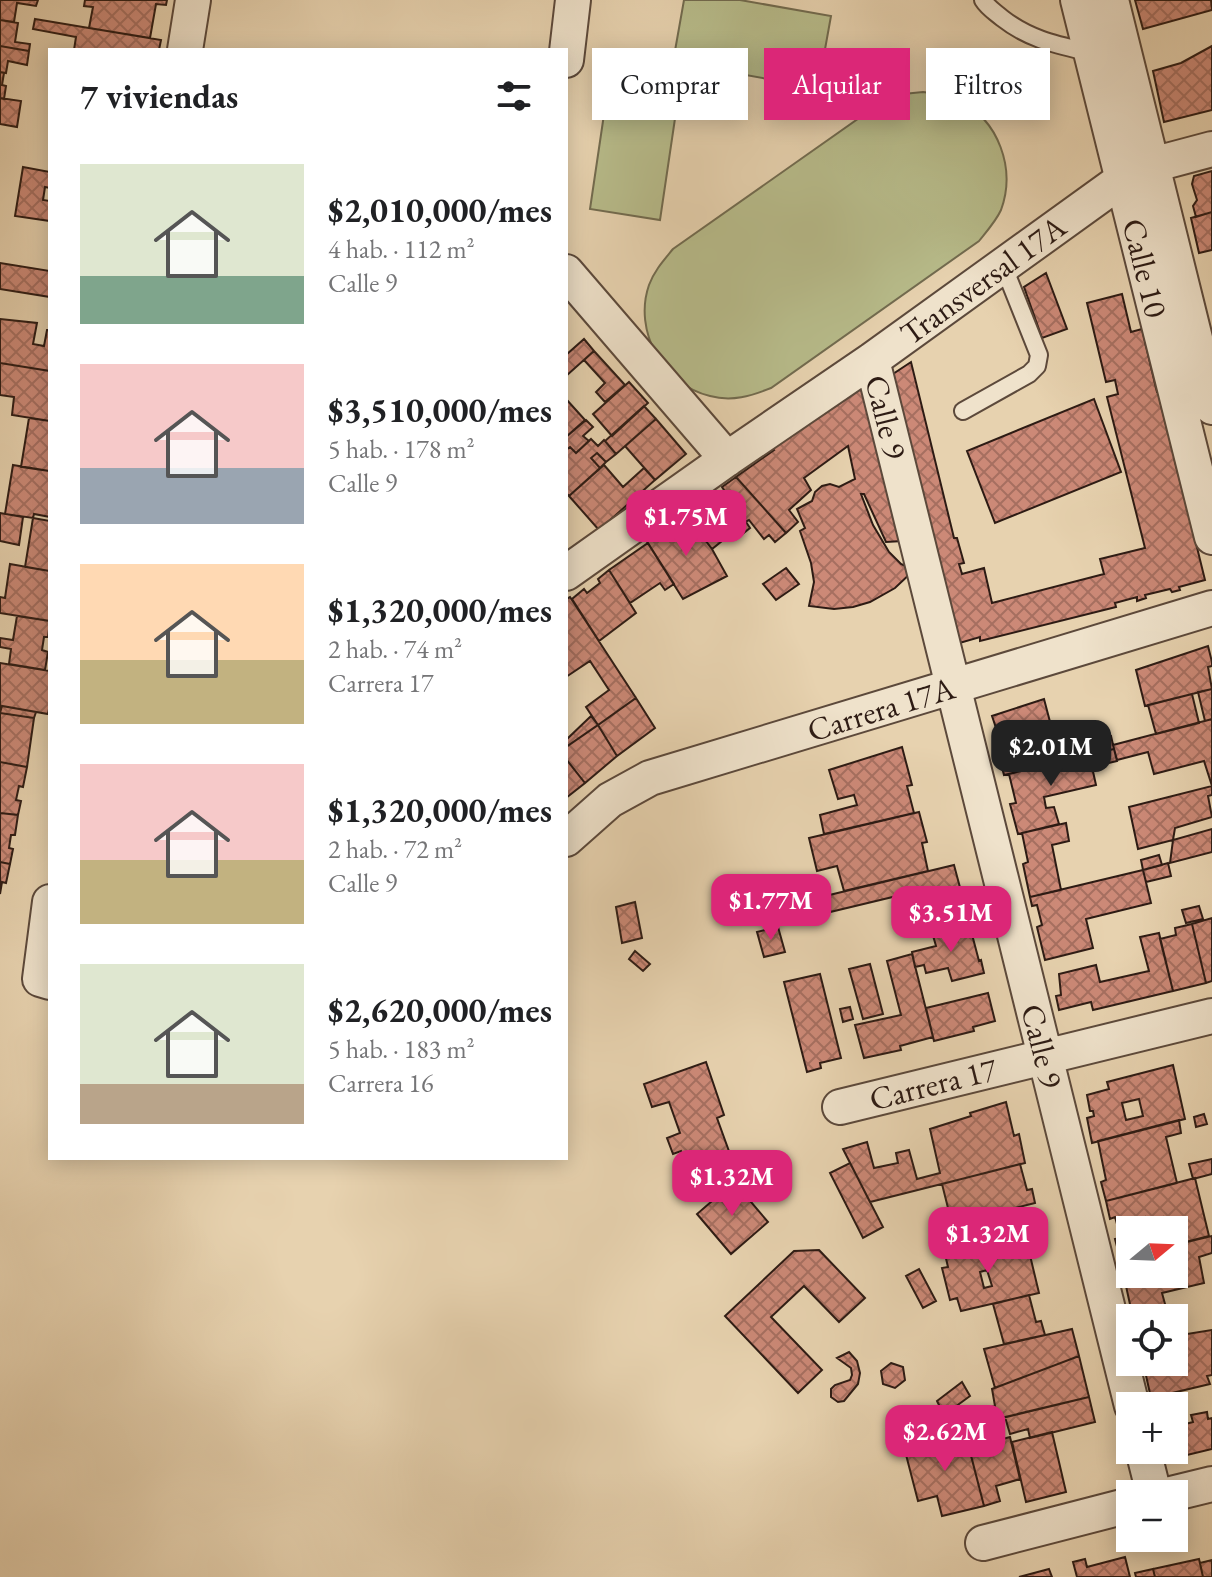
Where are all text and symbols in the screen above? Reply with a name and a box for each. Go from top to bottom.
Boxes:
chip: Comprar [592,48,748,120]
chip: Alquilar [764,48,910,120]
chip: Filtros [926,48,1050,120]
text: 7 viviendas [80,74,238,118]
icon: filters [492,74,536,118]
text: $2,010,000/mes [328,188,552,232]
icon: home [144,196,240,292]
street label: Transversal 17A [892,205,1075,354]
street label: Calle 10 [1112,214,1178,322]
text: 4 hab. · 112 m² [328,232,474,266]
text: Calle 9 [328,266,397,300]
street label: Calle 9 [855,371,917,463]
text: $3,510,000/mes [328,388,552,432]
icon: home [144,396,240,492]
text: 5 hab. · 178 m² [328,432,474,466]
text: Calle 9 [328,466,397,500]
pin: $1.75M [621,490,751,558]
text: $1.75M [644,499,728,533]
text: $1,320,000/mes [328,588,552,632]
icon: home [144,596,240,692]
text: 2 hab. · 74 m² [328,632,462,666]
text: Carrera 17 [328,666,434,700]
street label: Carrera 17A [802,666,961,751]
pin: $2.01M [986,720,1116,788]
text: $2.01M [1009,729,1093,763]
text: $1,320,000/mes [328,788,552,832]
icon: home [144,796,240,892]
text: 2 hab. · 72 m² [328,832,462,866]
text: Calle 9 [328,866,397,900]
pin: $1.77M [706,874,836,942]
text: $1.77M [729,883,813,917]
pin: $3.51M [886,886,1016,954]
text: $3.51M [909,895,993,929]
text: $2,620,000/mes [328,988,552,1032]
icon: home [144,996,240,1092]
street label: Calle 9 [1011,1000,1073,1092]
text: 5 hab. · 183 m² [328,1032,474,1066]
street label: Carrera 17 [865,1048,1002,1120]
text: Carrera 16 [328,1066,434,1100]
pin: $1.32M [667,1150,797,1218]
text: $1.32M [690,1159,774,1193]
pin: $1.32M [923,1207,1053,1275]
text: $1.32M [946,1216,1030,1250]
north arrow [1116,1216,1188,1288]
map controls [1116,1216,1188,1552]
button: locate [1116,1304,1188,1376]
button: + [1116,1392,1188,1464]
pin: $2.62M [880,1405,1010,1473]
text: $2.62M [903,1414,987,1448]
button: − [1116,1480,1188,1552]

